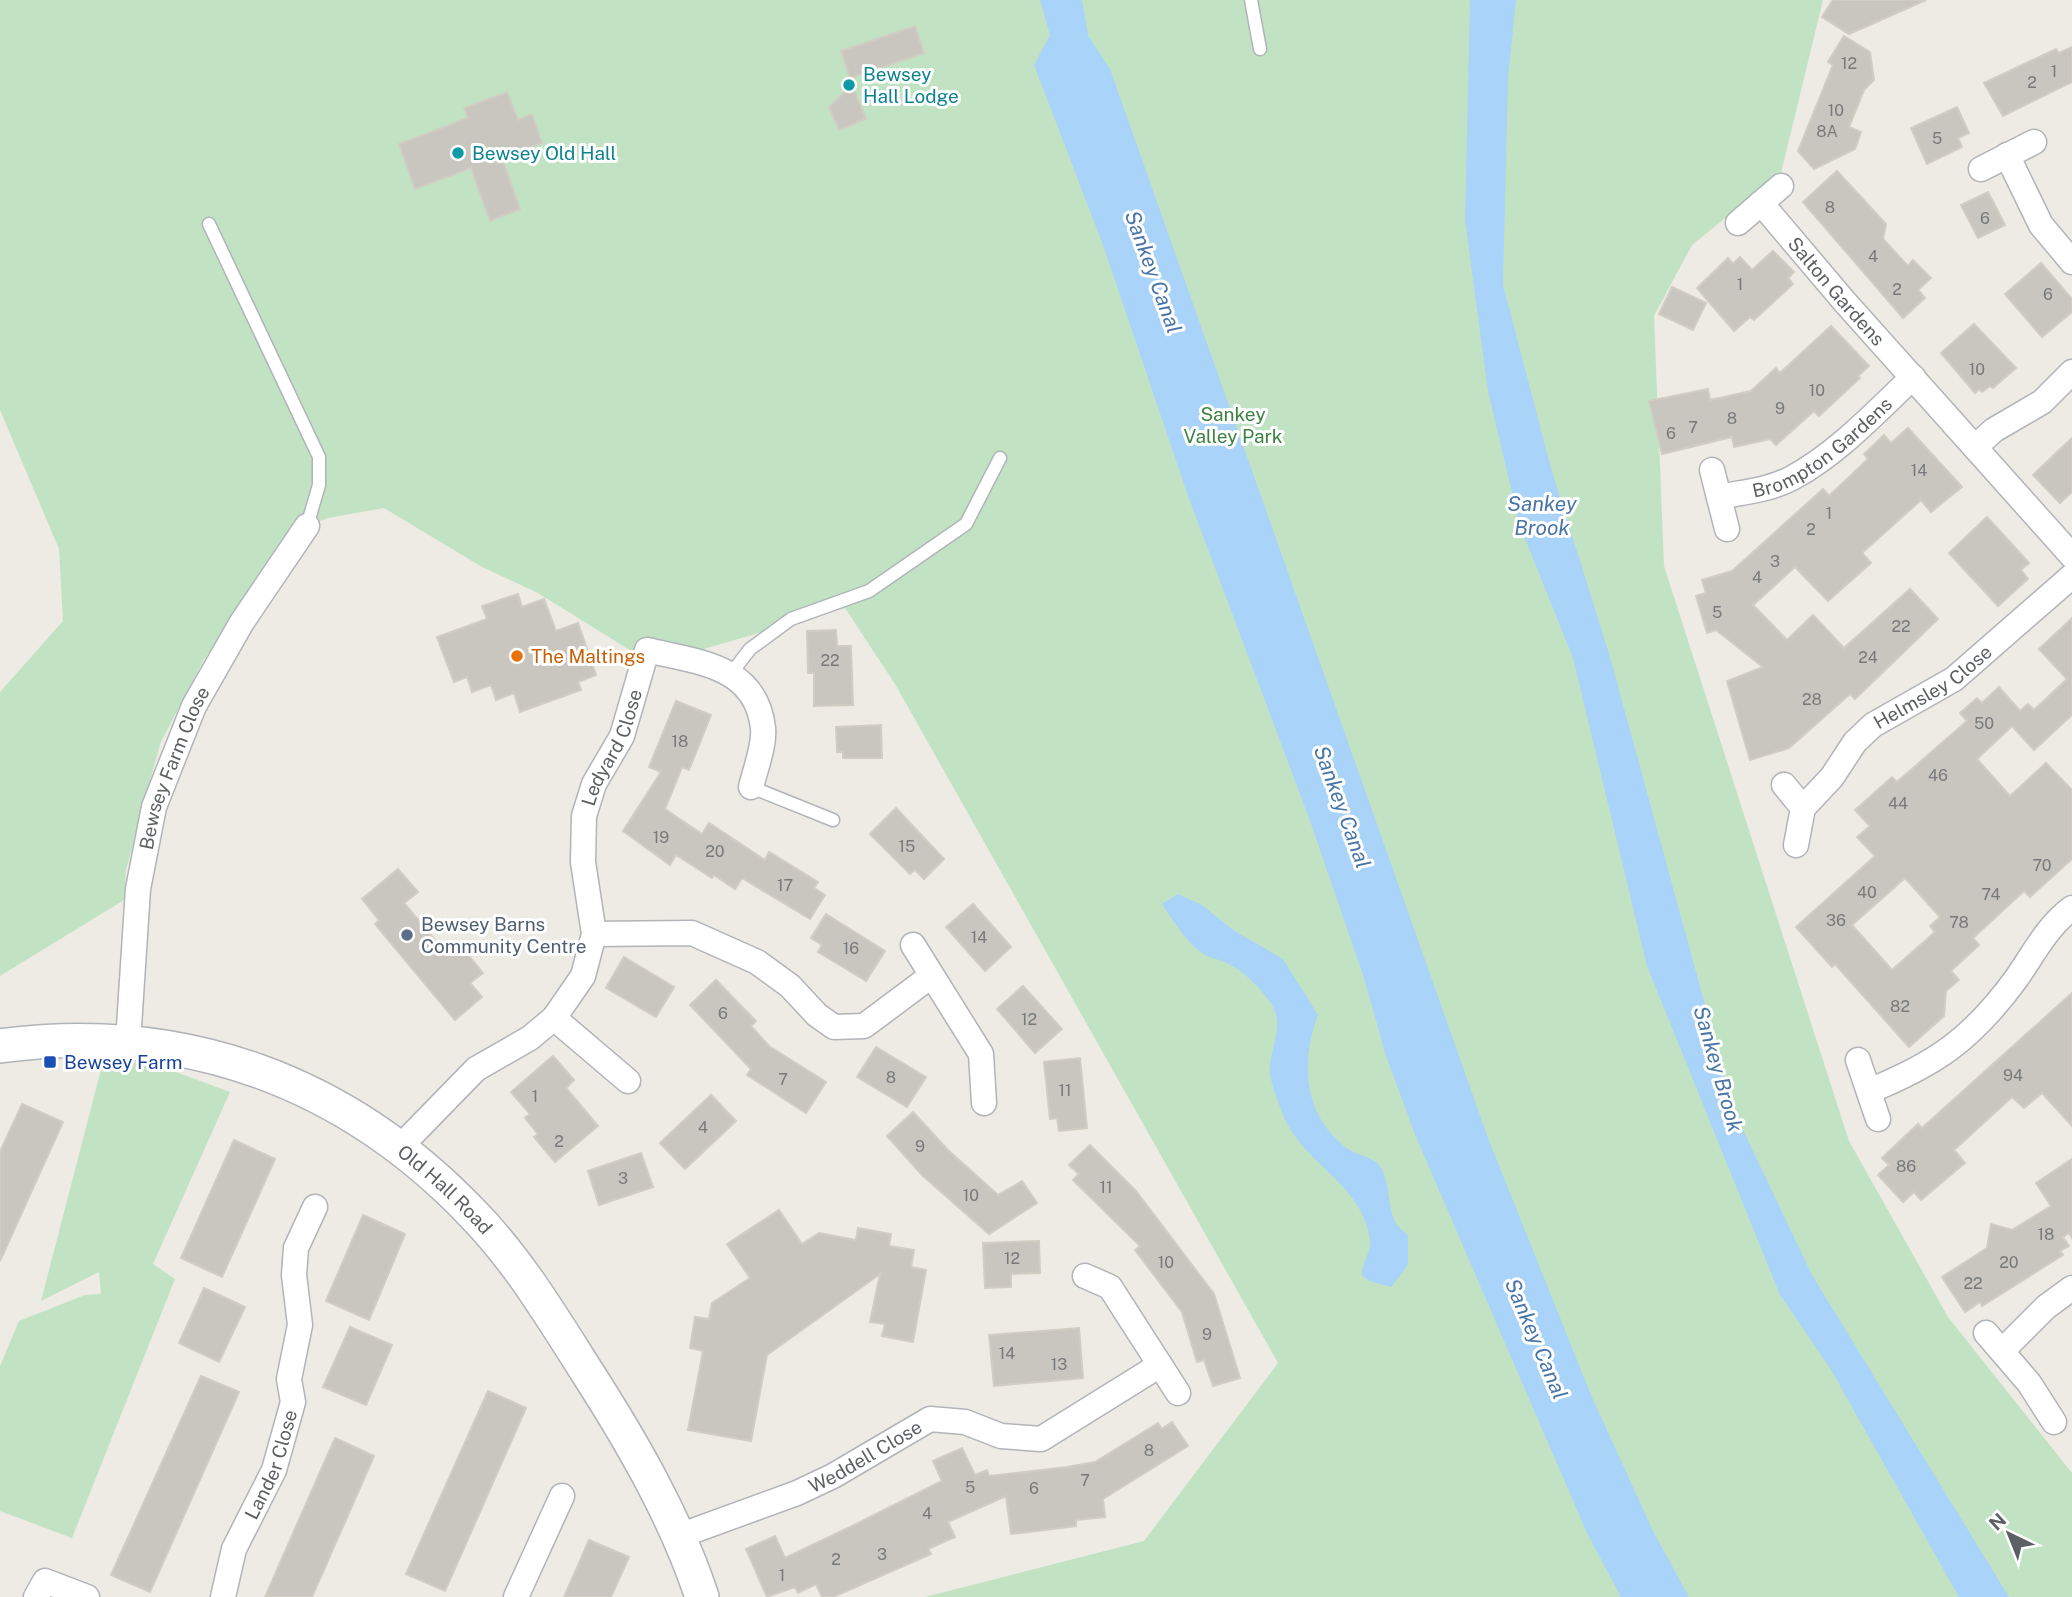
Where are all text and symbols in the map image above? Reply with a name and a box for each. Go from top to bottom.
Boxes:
house number: 12 [1841,54,1857,73]
house number: 1 [2051,62,2057,81]
place label: Bewsey Hall Lodge [863,63,959,107]
house number: 2 [2027,73,2037,92]
marker: Bewsey Hall Lodge [841,77,857,93]
house number: 10 [1828,101,1844,120]
house number: 8A [1816,122,1838,141]
house number: 5 [1932,129,1942,148]
place label: Bewsey Old Hall [472,142,616,164]
marker: Bewsey Old Hall [450,145,466,161]
house number: 8 [1825,198,1835,217]
water label: Sankey Canal [1120,207,1187,337]
house number: 6 [1980,209,1990,228]
street label: Salton Gardens [1784,233,1889,350]
house number: 4 [1868,247,1878,266]
house number: 1 [1737,275,1743,294]
house number: 2 [1892,280,1902,299]
house number: 6 [2043,285,2053,304]
house number: 10 [1969,360,1985,379]
house number: 10 [1809,381,1825,400]
street label: Brompton Gardens [1750,393,1896,502]
house number: 9 [1775,399,1785,418]
park label: Sankey Valley Park [1183,403,1283,447]
house number: 8 [1727,409,1737,428]
house number: 7 [1688,418,1698,437]
house number: 6 [1666,424,1676,443]
house number: 14 [1911,461,1927,480]
water label: Sankey Brook [1507,491,1577,540]
house number: 1 [1826,504,1832,523]
house number: 2 [1806,520,1816,539]
house number: 3 [1770,552,1780,571]
house number: 4 [1752,568,1762,587]
house number: 5 [1712,603,1722,622]
house number: 22 [1891,617,1911,636]
street label: Helmsley Close [1870,640,1996,733]
place label: The Maltings [531,645,645,667]
marker: The Maltings [509,648,525,664]
house number: 24 [1858,648,1878,667]
house number: 22 [820,651,840,670]
street label: Bewsey Farm Close [135,682,214,852]
street label: Ledyard Close [577,687,646,808]
house number: 28 [1802,690,1822,709]
house number: 50 [1974,714,1994,733]
house number: 18 [672,732,688,751]
water label: Sankey Canal [1309,742,1376,872]
house number: 46 [1928,766,1948,785]
house number: 44 [1888,794,1908,813]
house number: 19 [653,828,669,847]
house number: 15 [899,837,915,856]
house number: 20 [705,842,725,861]
house number: 70 [2032,856,2052,875]
house number: 17 [777,876,793,895]
house number: 40 [1857,883,1877,902]
house number: 74 [1981,885,2001,904]
house number: 36 [1826,911,1846,930]
place label: Bewsey Barns Community Centre [421,913,586,957]
house number: 78 [1949,913,1969,932]
marker: Bewsey Barns Community Centre [399,927,415,943]
house number: 14 [971,928,987,947]
house number: 16 [843,939,859,958]
house number: 82 [1890,997,1910,1016]
water label: Sankey Brook [1689,1003,1749,1135]
house number: 6 [718,1004,728,1023]
house number: 12 [1021,1010,1037,1029]
place label: Bewsey Farm [64,1051,183,1073]
marker: Bewsey Farm [42,1054,58,1070]
house number: 94 [2003,1066,2023,1085]
house number: 8 [886,1068,896,1087]
house number: 7 [778,1070,788,1089]
house number: 11 [1058,1081,1072,1100]
house number: 1 [532,1087,538,1106]
house number: 4 [698,1118,708,1137]
house number: 2 [554,1132,564,1151]
house number: 9 [915,1137,925,1156]
street label: Old Hall Road [393,1140,497,1238]
house number: 86 [1896,1157,1916,1176]
house number: 3 [618,1169,628,1188]
house number: 11 [1099,1178,1113,1197]
house number: 10 [963,1186,979,1205]
house number: 18 [2038,1225,2054,1244]
house number: 12 [1004,1249,1020,1268]
house number: 10 [1158,1253,1174,1272]
house number: 20 [1999,1253,2019,1272]
house number: 22 [1963,1274,1983,1293]
water label: Sankey Canal [1500,1275,1573,1403]
house number: 9 [1202,1325,1212,1344]
house number: 14 [999,1344,1015,1363]
house number: 13 [1051,1355,1067,1374]
street label: Lander Close [240,1407,301,1523]
street label: Weddell Close [805,1415,926,1497]
house number: 8 [1144,1441,1154,1460]
house number: 7 [1080,1471,1090,1490]
house number: 5 [965,1478,975,1497]
house number: 6 [1029,1479,1039,1498]
north arrow [1974,1499,2044,1569]
house number: 4 [922,1504,932,1523]
text: N [1984,1508,2010,1535]
house number: 3 [877,1545,887,1564]
house number: 2 [831,1550,841,1569]
house number: 1 [779,1566,785,1585]

